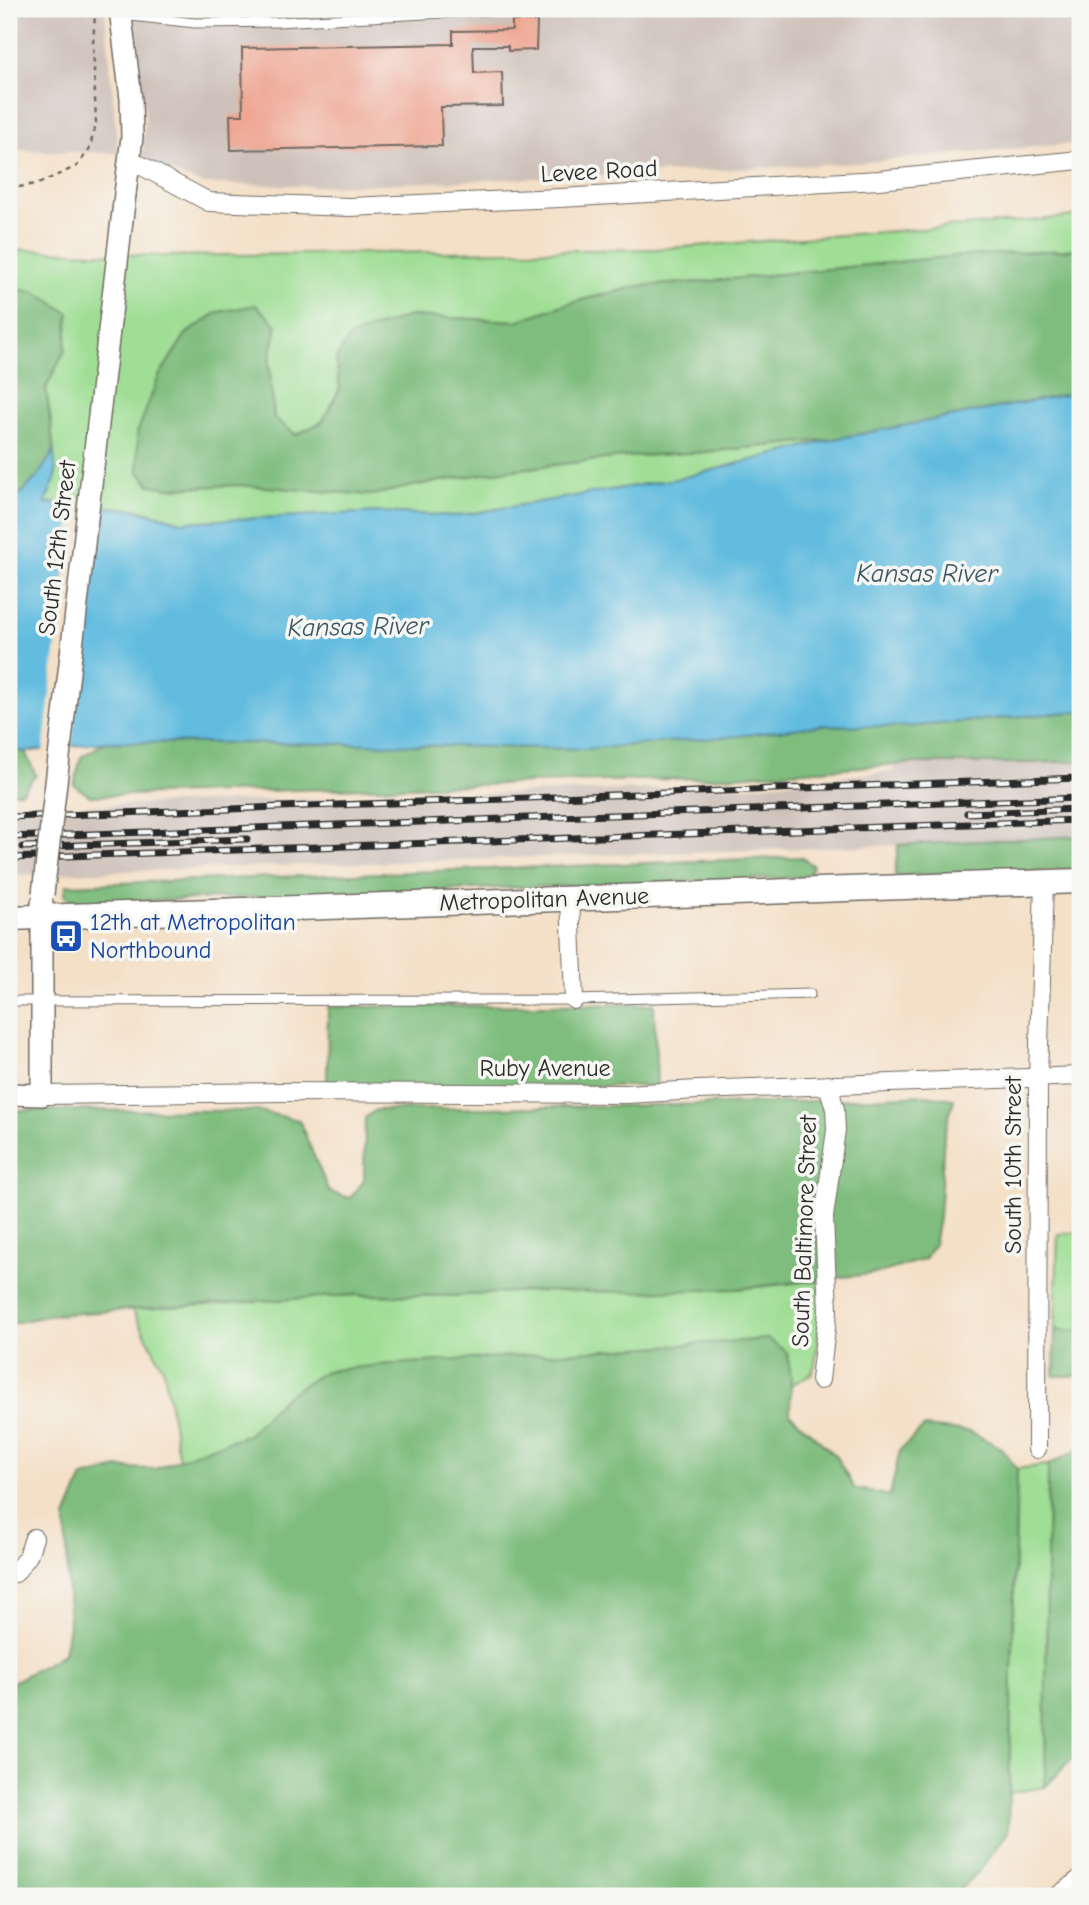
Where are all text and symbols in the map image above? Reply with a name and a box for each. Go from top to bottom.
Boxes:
street label: Levee Road [540,154,658,188]
street label: South 12th Street [32,458,82,637]
water label: Kansas River [856,559,999,589]
water label: Kansas River [287,611,431,643]
street label: Metropolitan Avenue [439,881,649,917]
place label: 12th at Metropolitan Northbound [90,908,296,964]
bus stop icon: 12th at Metropolitan Northbound [47,917,85,955]
street label: Ruby Avenue [479,1054,611,1082]
street label: South 10th Street [999,1075,1027,1254]
street label: South Baltimore Street [786,1113,822,1348]

